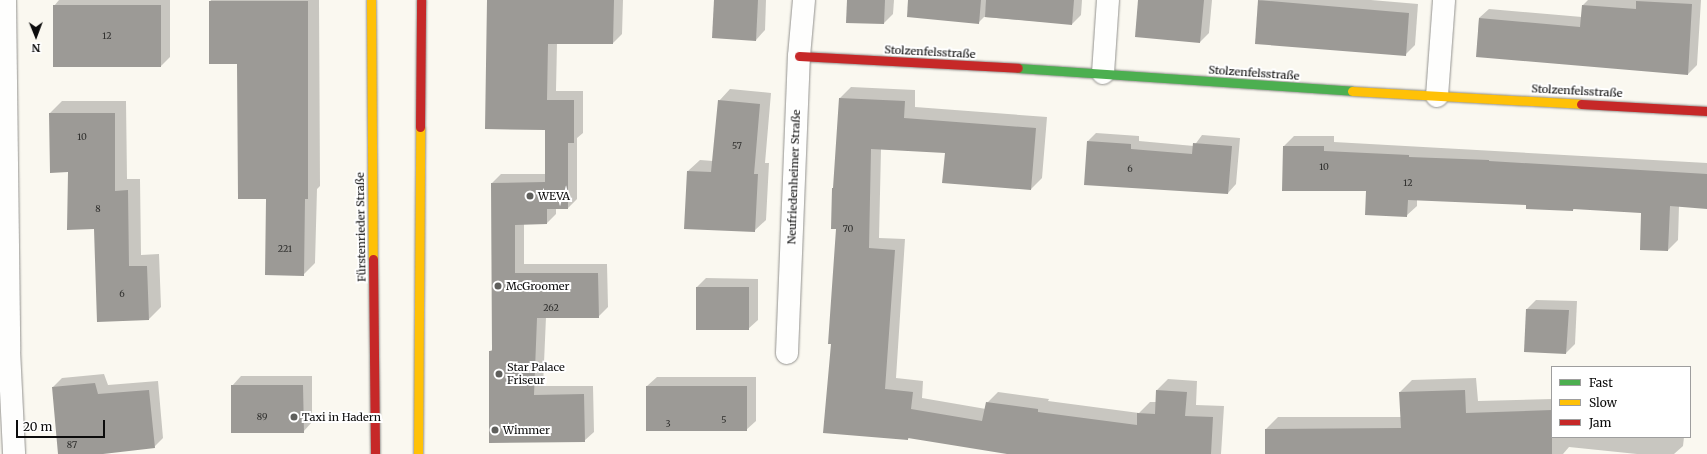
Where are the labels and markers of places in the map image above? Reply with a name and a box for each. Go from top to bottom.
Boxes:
place label: WEVA [538,189,570,203]
marker: WEVA [525,191,535,201]
place label: McGroomer [506,279,570,293]
marker: McGroomer [493,281,503,291]
place label: Star Palace Friseur [507,361,565,387]
marker: Star Palace Friseur [494,369,504,379]
place label: Taxi in Hadern [302,410,381,424]
marker: Taxi in Hadern [289,412,299,422]
place label: Wimmer [503,423,550,437]
marker: Wimmer [490,425,500,435]

